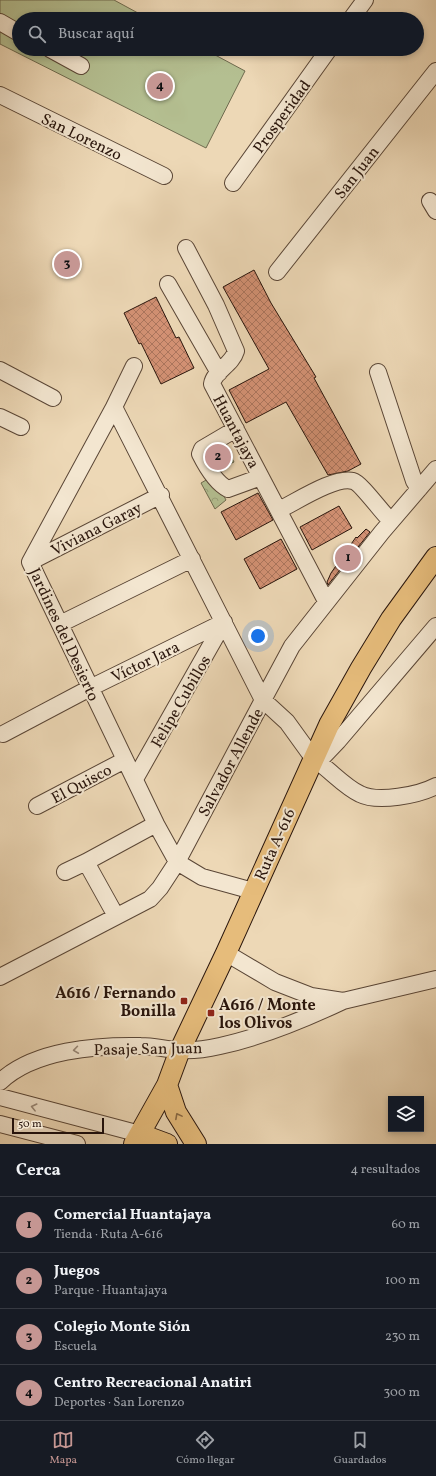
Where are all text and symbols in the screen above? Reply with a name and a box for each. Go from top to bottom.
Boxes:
search box [12,12,424,56]
icon: search [26,23,48,45]
text: Buscar aquí [58,24,134,45]
pin: 4 [147,71,173,101]
street label: Prosperidad [249,76,317,158]
street label: San Lorenzo [37,109,125,167]
street label: San Juan [330,142,385,204]
pin: 3 [54,249,80,279]
street label: Huantajaya [207,391,264,473]
pin: 2 [205,442,231,472]
street label: Viviana Garay [48,497,147,562]
pin: 1 [335,543,361,573]
street label: Jardines del Desierto [23,565,104,705]
your location [248,626,268,646]
street label: Víctor Jara [108,637,184,689]
street label: Felipe Cubillos [146,652,217,752]
street label: Salvador Allende [194,705,270,821]
street label: El Quisco [48,760,116,810]
street label: Ruta A-616 [250,805,301,884]
place label: A616 / Fernando Bonilla [55,983,176,1023]
place label: A616 / Monte los Olivos [219,995,316,1035]
marker: A616 / Fernando Bonilla [179,996,189,1006]
marker: A616 / Monte los Olivos [206,1008,216,1018]
street label: Pasaje San Juan [93,1038,203,1062]
one-way arrow [73,1045,79,1054]
map controls [388,1096,424,1132]
button: layers [388,1096,424,1132]
one-way arrow [31,1103,38,1112]
one-way arrow [176,1113,183,1120]
scale bar [12,1116,104,1135]
text: 50 m [18,1117,42,1132]
text: Cerca [16,1159,61,1182]
text: 4 resultados [350,1161,420,1179]
text: Comercial Huantajaya [54,1205,211,1226]
text: 1 [26,1216,32,1234]
text: 60 m [392,1216,420,1234]
text: Tienda · Ruta A-616 [54,1226,163,1244]
text: Juegos [54,1261,100,1282]
text: 2 [26,1272,32,1290]
text: 100 m [385,1272,420,1290]
text: Parque · Huantajaya [54,1282,167,1300]
text: Colegio Monte Sión [54,1317,190,1338]
text: 3 [26,1328,32,1346]
text: 230 m [385,1328,420,1346]
text: Escuela [54,1338,97,1356]
text: Centro Recreacional Anatiri [54,1373,252,1394]
text: 4 [25,1384,33,1402]
text: 300 m [384,1384,420,1402]
text: Deportes · San Lorenzo [54,1394,184,1412]
tab: Mapa [50,1429,77,1468]
tab: Cómo llegar [176,1429,235,1468]
tab: Guardados [334,1429,386,1468]

